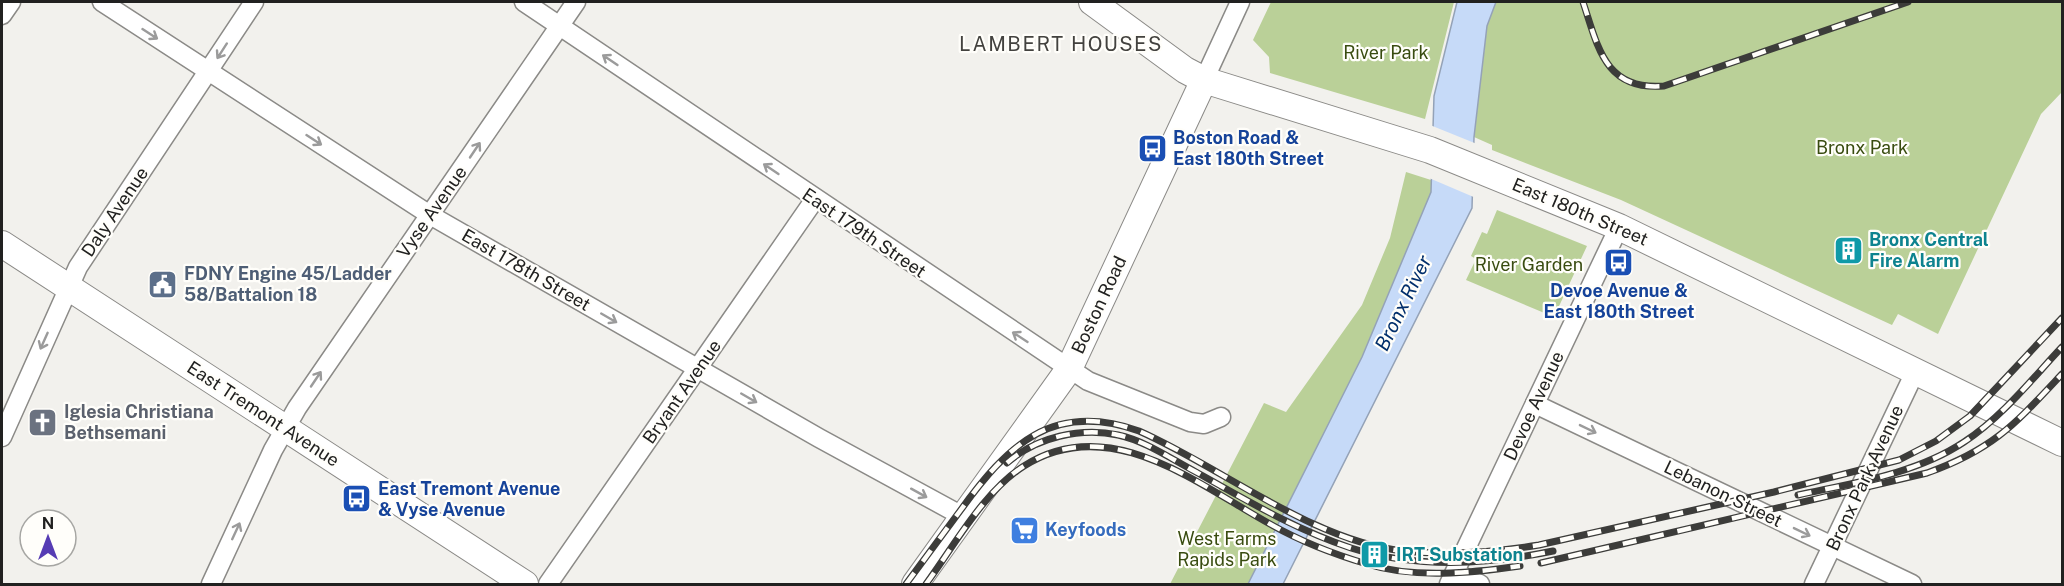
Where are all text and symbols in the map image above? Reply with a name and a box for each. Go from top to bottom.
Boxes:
one-way arrow [142,27,159,40]
district label: LAMBERT HOUSES [959,32,1163,56]
one-way arrow [216,42,228,58]
park label: River Park [1343,42,1429,63]
one-way arrow [602,54,619,66]
place label: Boston Road & East 180th Street [1173,127,1324,169]
bus stop icon: Boston Road & East 180th Street [1136,132,1168,164]
one-way arrow [305,134,322,146]
park label: Bronx Park [1816,137,1908,158]
one-way arrow [469,142,481,158]
street label: Vyse Avenue [392,162,471,262]
street label: Daly Avenue [77,163,152,260]
one-way arrow [763,163,780,176]
street label: East 180th Street [1509,173,1651,250]
street label: East 179th Street [798,183,930,282]
street label: East 178th Street [458,224,594,315]
place label: Bronx Central Fire Alarm [1869,229,1989,271]
building icon: Bronx Central Fire Alarm [1832,234,1864,266]
bus stop icon: Devoe Avenue & East 180th Street [1603,246,1635,278]
water label: Bronx River [1370,251,1437,355]
street label: Boston Road [1067,253,1130,357]
park label: River Garden [1475,254,1583,275]
place label: FDNY Engine 45/Ladder 58/Battalion 18 [184,263,392,305]
public building icon: FDNY Engine 45/Ladder 58/Battalion 18 [147,268,179,300]
place label: Devoe Avenue & East 180th Street [1543,280,1695,322]
one-way arrow [599,313,617,324]
one-way arrow [1012,331,1029,343]
one-way arrow [38,332,49,350]
street label: Bryant Avenue [638,336,725,448]
street label: Devoe Avenue [1499,348,1568,464]
street label: East Tremont Avenue [183,356,343,471]
one-way arrow [310,372,322,388]
one-way arrow [740,393,757,405]
place label: Iglesia Christiana Bethsemani [64,401,214,443]
street label: Bronx Park Avenue [1822,402,1908,554]
church icon: Iglesia Christiana Bethsemani [27,406,59,438]
one-way arrow [1579,424,1597,435]
street label: Lebanon Street [1661,456,1786,531]
place label: East Tremont Avenue & Vyse Avenue [378,478,560,520]
bus stop icon: East Tremont Avenue & Vyse Avenue [341,483,373,515]
one-way arrow [910,488,928,499]
north arrow [18,508,78,568]
text: N [42,514,54,533]
supermarket icon: Keyfoods [1008,514,1040,546]
place label: Keyfoods [1045,519,1126,540]
one-way arrow [230,523,242,541]
one-way arrow [1792,526,1810,538]
park label: West Farms Rapids Park [1177,528,1277,570]
building icon: IRT Substation [1359,539,1391,571]
place label: IRT Substation [1396,544,1523,565]

